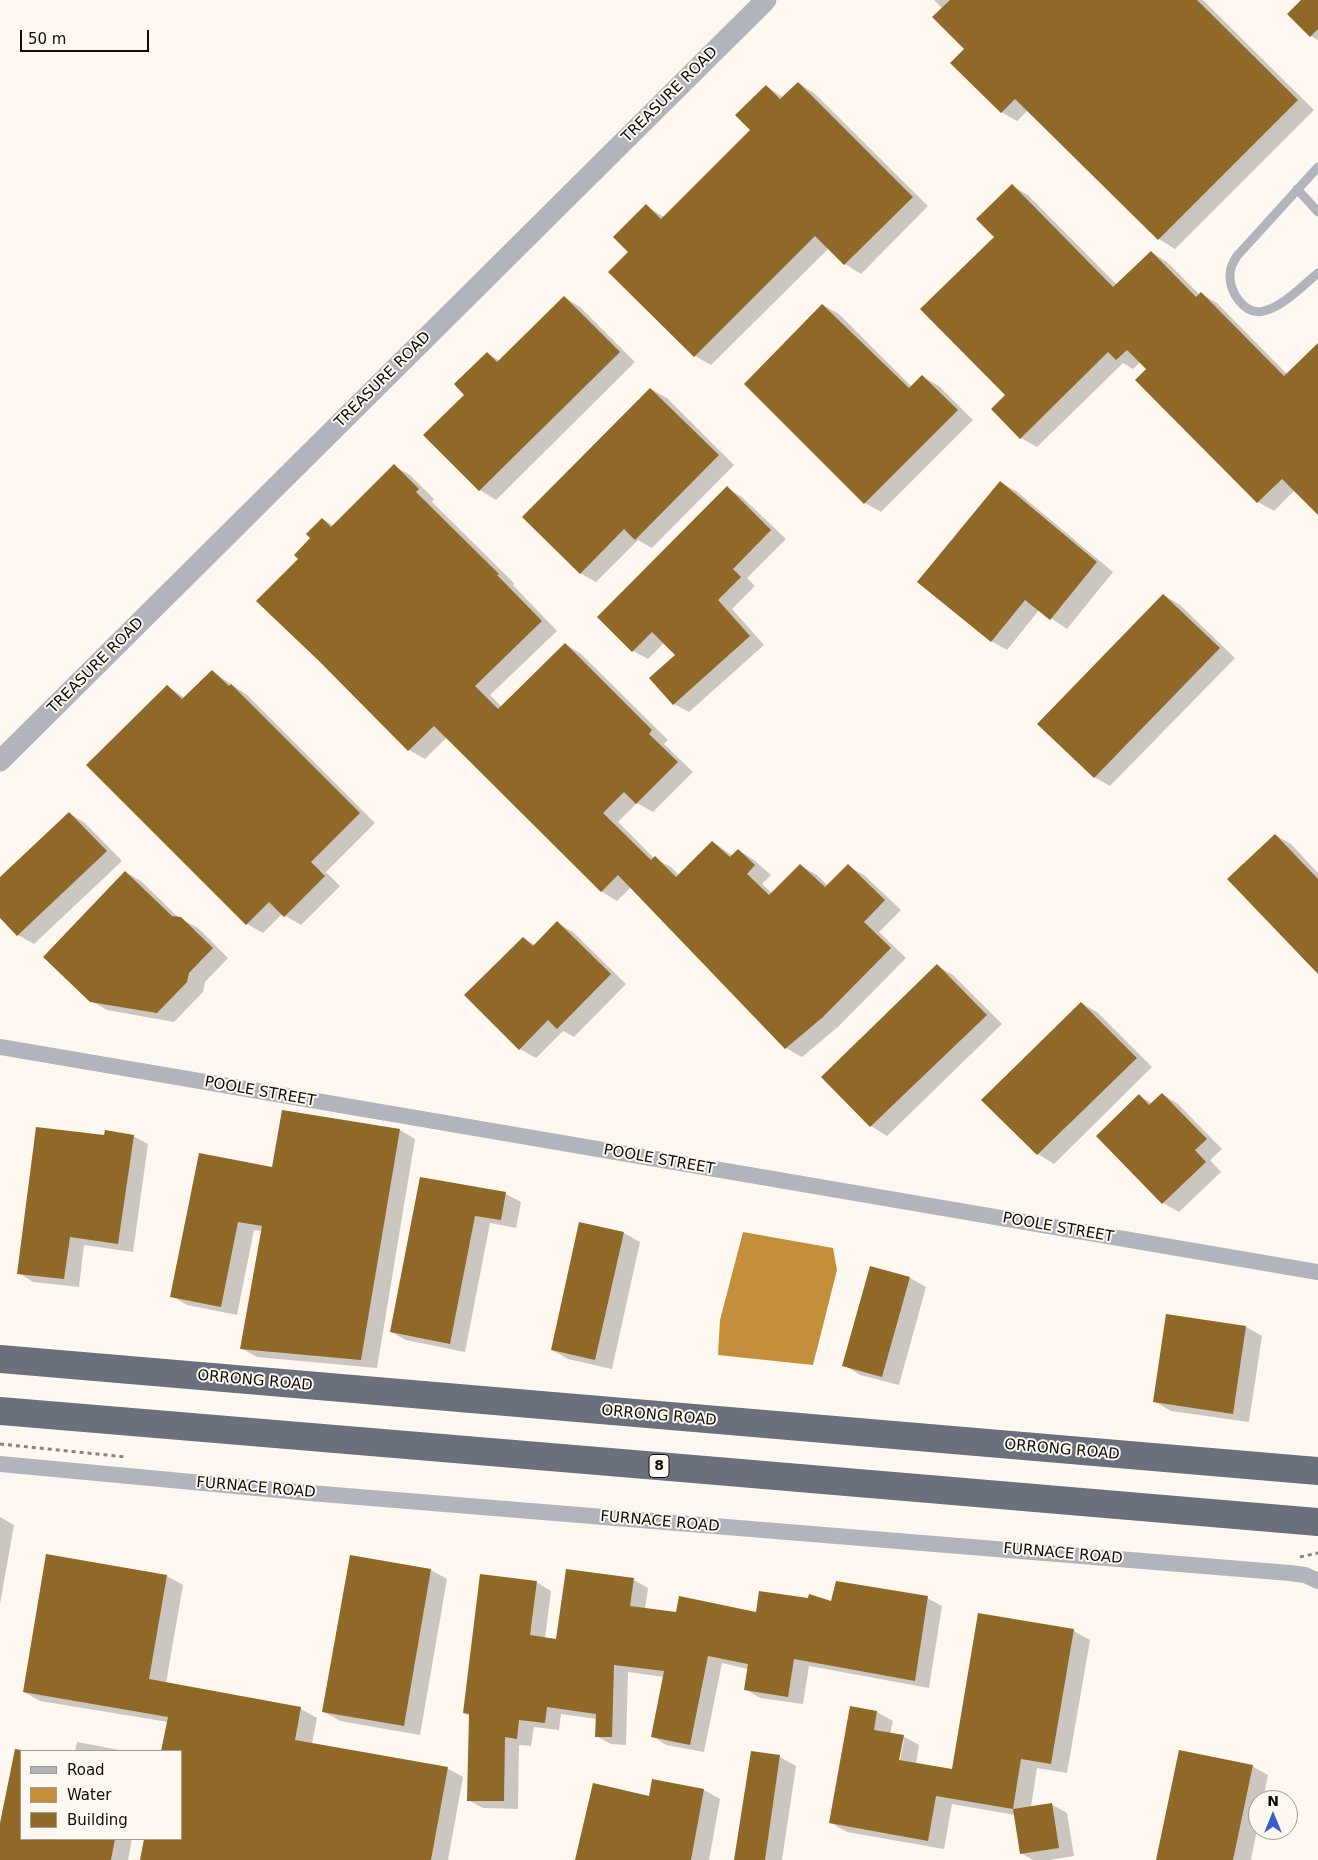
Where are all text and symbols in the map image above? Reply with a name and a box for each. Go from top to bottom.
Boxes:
scale bar [22,20,151,52]
text: 50 m [28,30,66,48]
street label: TREASURE ROAD [618,43,722,147]
street label: TREASURE ROAD [331,328,435,432]
street label: TREASURE ROAD [44,614,148,718]
street label: POOLE STREET [203,1073,317,1111]
street label: POOLE STREET [602,1141,716,1179]
street label: POOLE STREET [1001,1209,1115,1247]
street label: ORRONG ROAD [197,1367,313,1395]
street label: ORRONG ROAD [601,1402,717,1430]
street label: ORRONG ROAD [1004,1436,1120,1464]
road number: 8 [649,1454,669,1478]
street label: FURNACE ROAD [196,1474,316,1502]
street label: FURNACE ROAD [600,1508,720,1536]
street label: FURNACE ROAD [1003,1540,1123,1568]
legend [20,1750,182,1840]
text: Road [67,1761,105,1779]
text: Water [67,1786,111,1804]
north arrow [1248,1790,1298,1840]
text: N [1267,1793,1279,1809]
text: Building [67,1811,128,1829]

